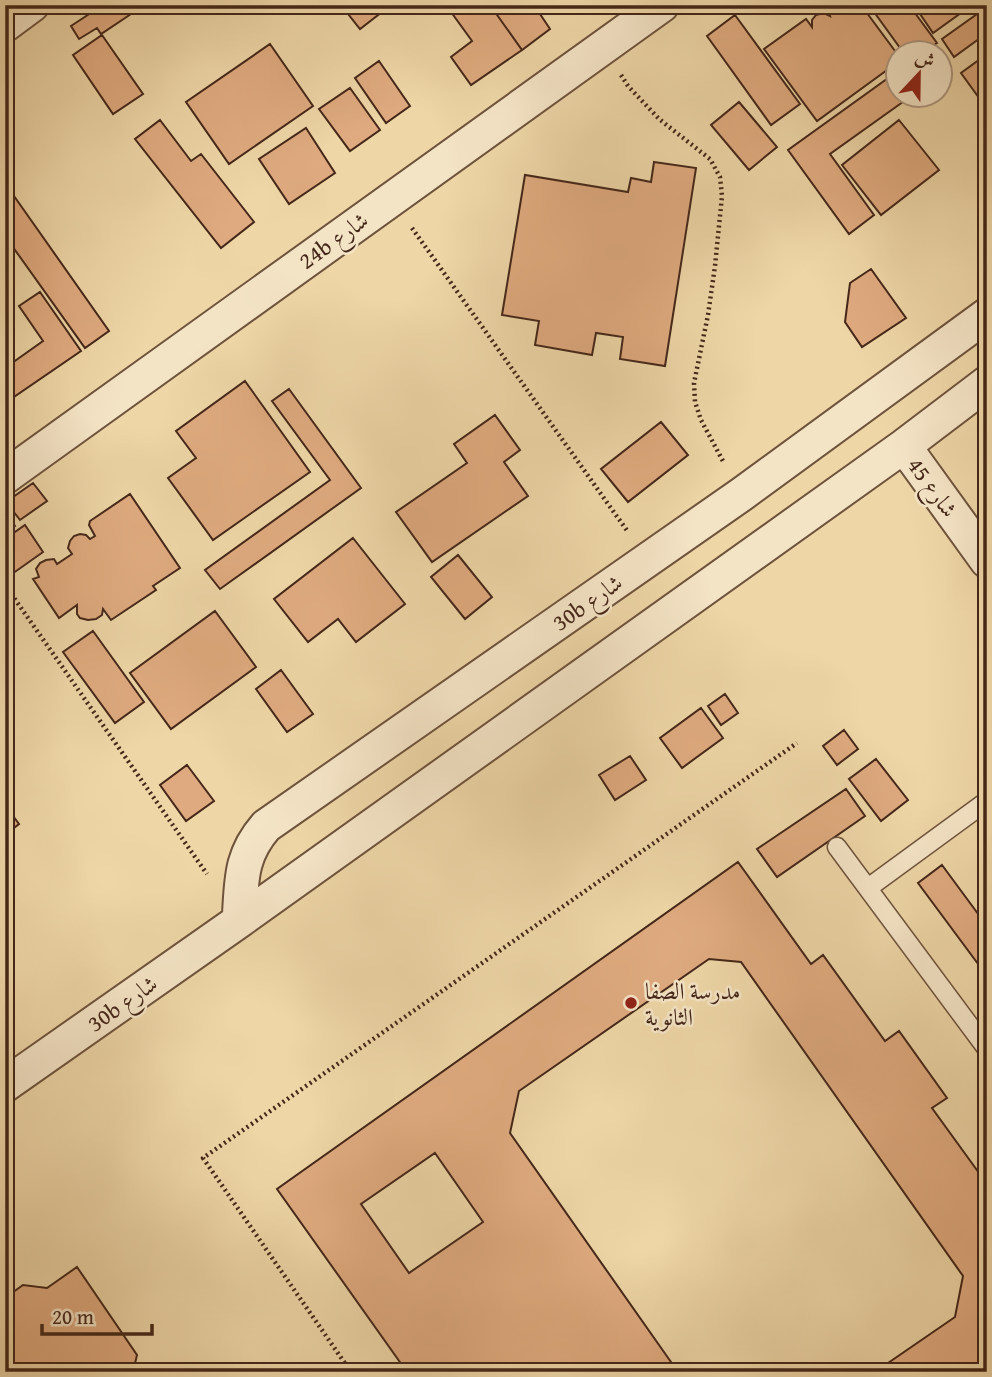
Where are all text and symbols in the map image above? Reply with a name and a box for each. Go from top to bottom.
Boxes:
north arrow [884,38,954,108]
text: ش [911,42,939,75]
street label: 24b شارع [291,203,377,280]
street label: شارع 45 [897,450,966,526]
street label: 30b شارع [545,566,631,641]
street label: 30b شارع [80,967,166,1042]
place label: مدرسة الصفا الثانوية [645,974,740,1033]
marker: مدرسة الصفا الثانوية [623,995,639,1011]
scale bar [42,1293,152,1337]
text: 20 m [52,1301,94,1332]

